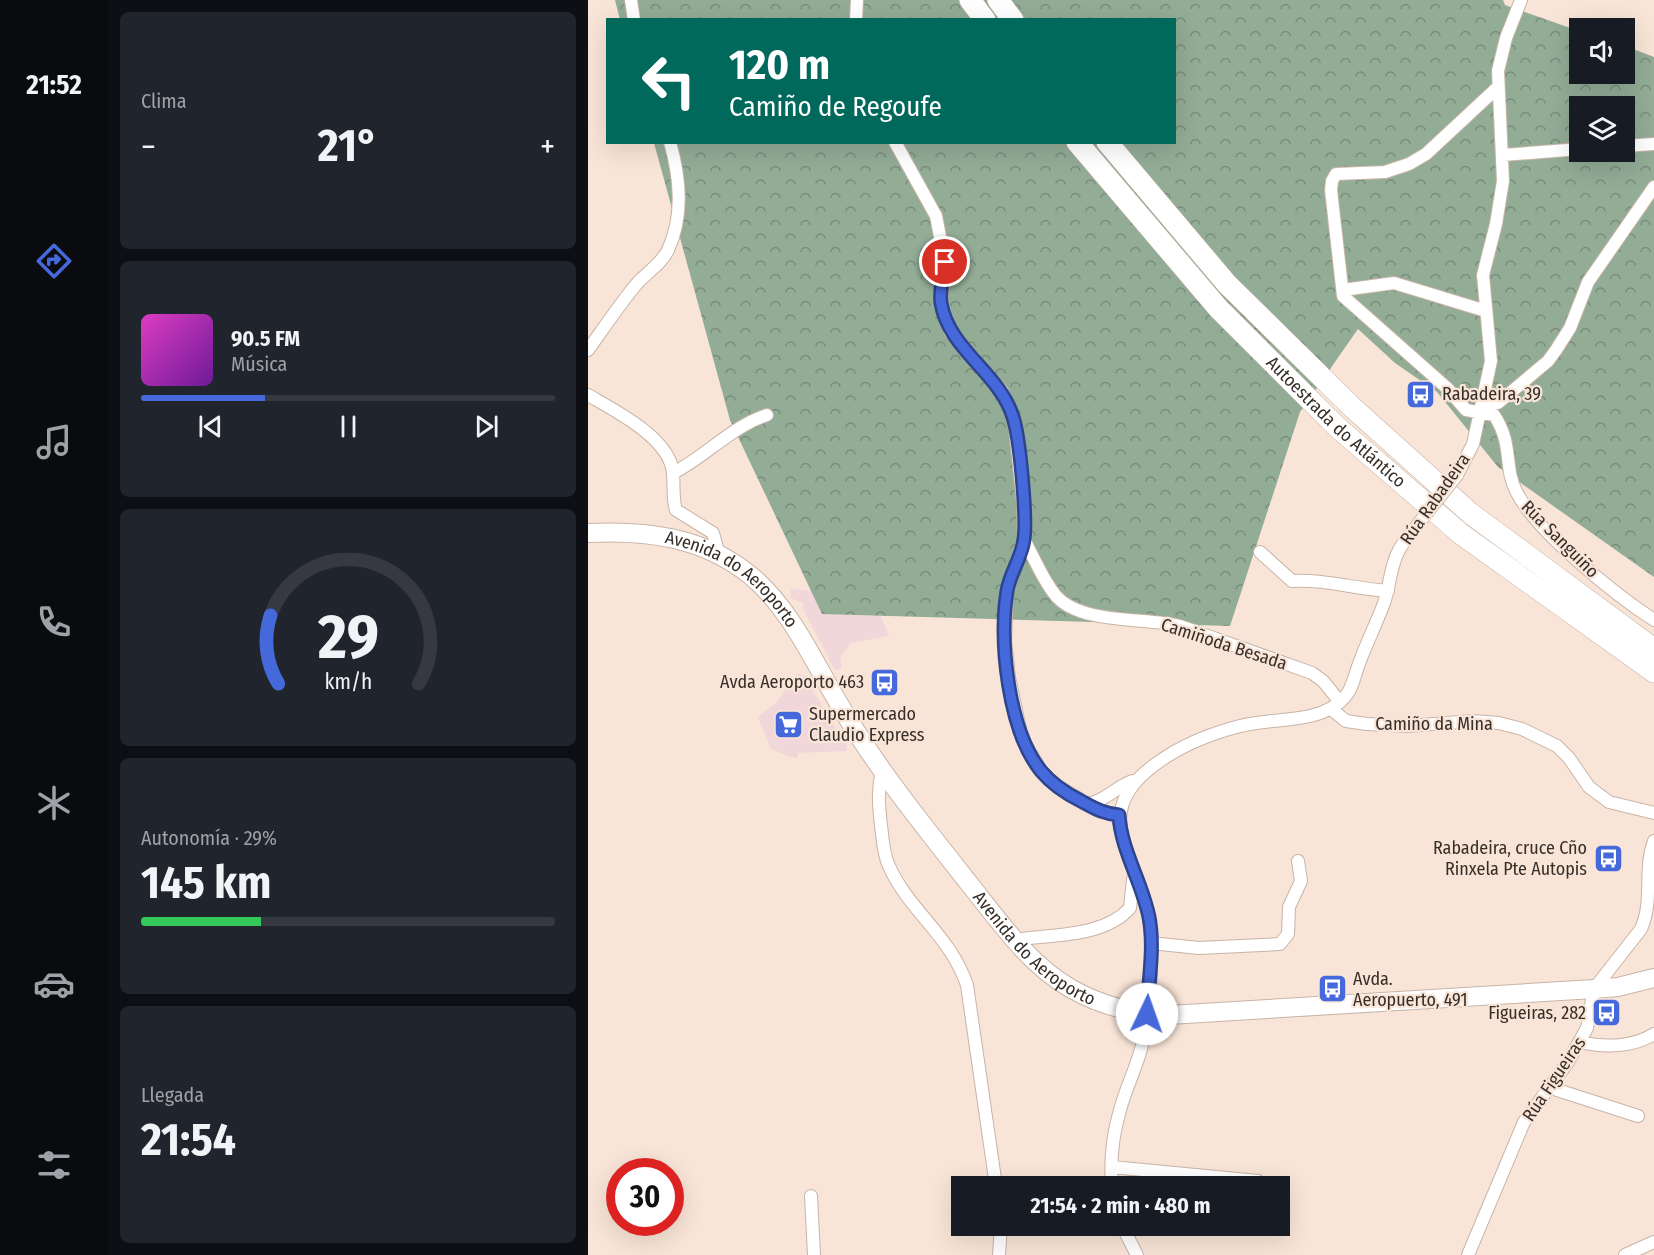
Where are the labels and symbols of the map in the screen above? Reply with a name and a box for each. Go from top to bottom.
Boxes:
pin [919,236,970,287]
street label: Autoestrada do Atlántico [1262,352,1410,492]
bus stop icon: Rabadeira, 39 [1405,378,1437,410]
place label: Rabadeira, 39 [1442,383,1541,405]
street label: Rúa Rabadeira [1395,449,1475,549]
street label: Rúa Sanguiño [1517,496,1603,582]
street label: Avenida do Aeroporto [663,526,803,632]
street label: Camiñoda Besada [1158,613,1290,675]
bus stop icon: Avda Aeroporto 463 [869,666,901,698]
place label: Avda Aeroporto 463 [720,671,864,693]
place label: Supermercado Claudio Express [809,703,925,746]
supermarket icon: Supermercado Claudio Express [772,708,804,740]
street label: Camiño da Mina [1375,713,1493,735]
place label: Rabadeira, cruce Cño Rinxela Pte Autopis [1433,837,1587,880]
bus stop icon: Rabadeira, cruce Cño Rinxela Pte Autopis [1592,842,1624,874]
street label: Avenida do Aeroporto [968,887,1099,1010]
place label: Avda. Aeropuerto, 491 [1353,968,1468,1011]
bus stop icon: Avda. Aeropuerto, 491 [1316,973,1348,1005]
position arrow [1115,982,1179,1046]
bus stop icon: Figueiras, 282 [1591,997,1623,1029]
place label: Figueiras, 282 [1488,1002,1586,1024]
street label: Rúa Figueiras [1518,1032,1591,1126]
speed limit sign: 30 [606,1158,684,1236]

